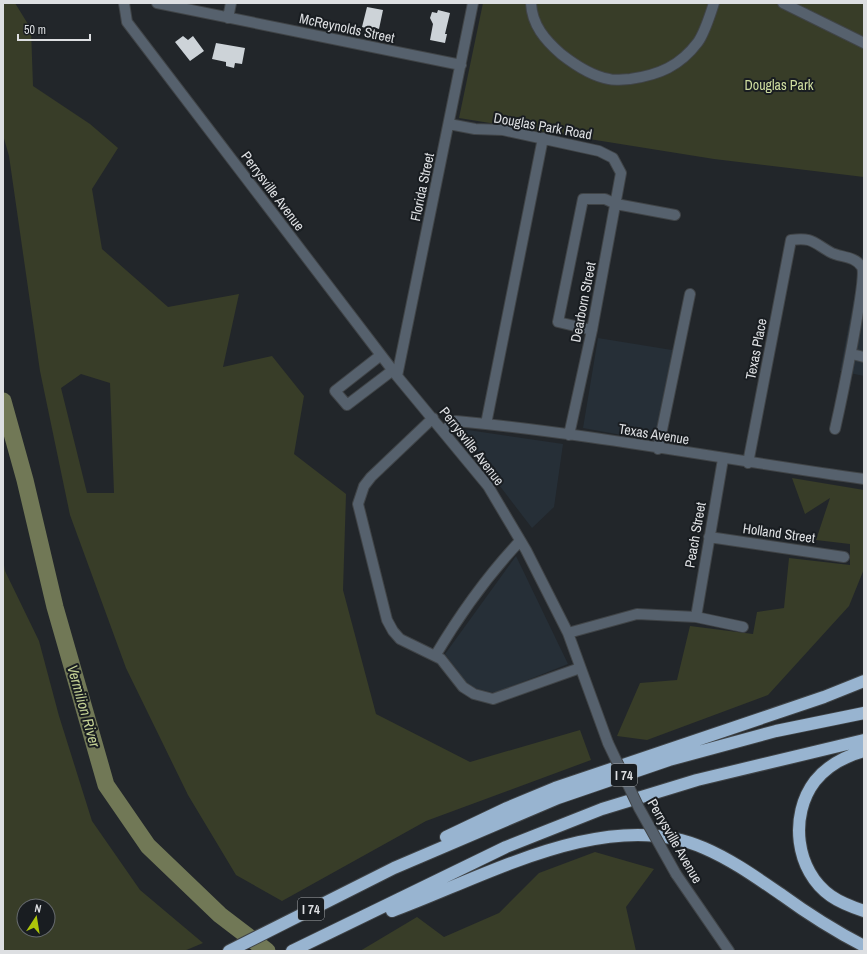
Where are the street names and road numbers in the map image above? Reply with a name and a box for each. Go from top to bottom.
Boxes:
street label: McReynolds Street [298,9,396,47]
street label: Douglas Park Road [492,108,594,144]
street label: Perrysville Avenue [237,148,309,234]
street label: Florida Street [406,151,438,223]
street label: Dearborn Street [566,260,600,344]
street label: Texas Place [741,317,771,381]
street label: Perrysville Avenue [436,403,508,489]
street label: Texas Avenue [617,420,691,448]
street label: Peach Street [680,501,710,569]
street label: Holland Street [742,519,816,547]
road number: I 74 [611,764,637,786]
street label: Perrysville Avenue [643,795,707,887]
road number: I 74 [298,898,324,920]

